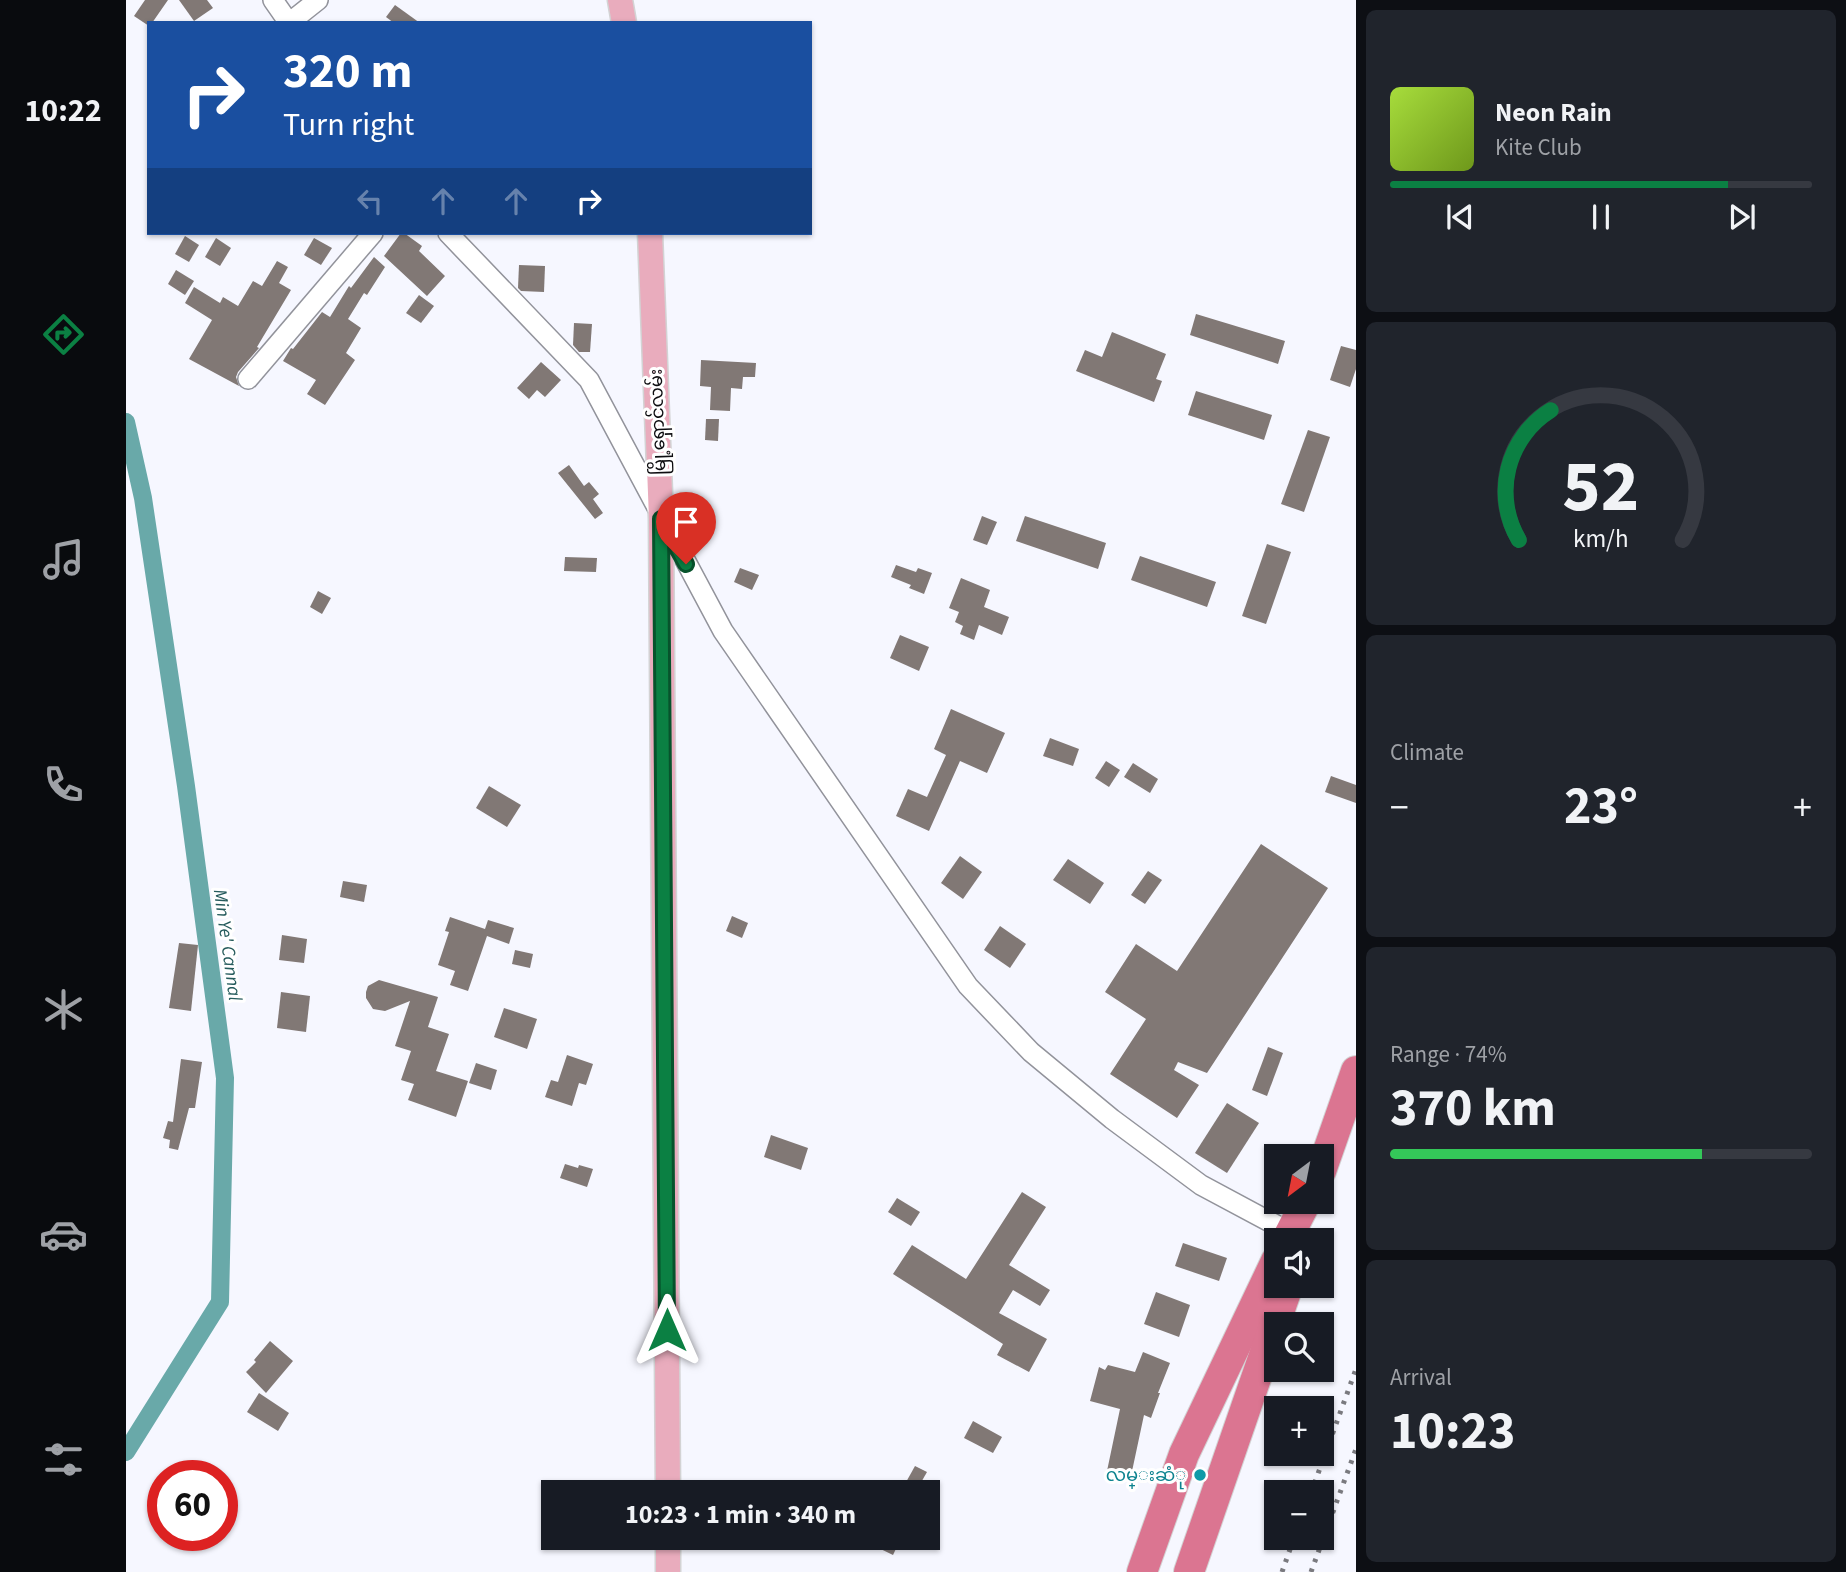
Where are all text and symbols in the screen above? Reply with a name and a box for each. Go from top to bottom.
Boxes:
text: 320 m [283,37,412,107]
icon: right [168,49,259,140]
text: 10:22 [24,88,102,134]
text: Neon Rain [1495,94,1612,131]
text: Turn right [283,102,414,148]
text: Kite Club [1495,131,1582,164]
icon: left [351,182,389,220]
icon: ahead [424,182,462,220]
icon: ahead [497,182,535,220]
icon: right [570,182,608,220]
icon: previous [1441,198,1479,236]
icon: pause [1582,198,1620,236]
icon: next [1723,198,1761,236]
icon: directions [39,310,88,359]
street label: မြို့ရှောင်လမ်း [642,368,674,476]
text: 52 [1563,435,1639,539]
pin [656,492,716,564]
icon: arrive [667,503,705,541]
text: km/h [1573,520,1629,556]
icon: music [39,535,88,584]
text: Climate [1390,736,1464,769]
icon: phone [39,760,88,809]
text: 23° [1564,770,1638,844]
text: − [1390,781,1409,835]
text: + [1793,781,1812,835]
water label: Min Ye' Cannal [206,887,248,1003]
icon: climate [39,985,88,1034]
text: Range · 74% [1390,1038,1507,1071]
text: 370 km [1390,1072,1556,1146]
north arrow [1264,1144,1334,1214]
map controls [1264,1144,1334,1550]
icon: car [39,1210,88,1259]
button: sound [1264,1228,1334,1298]
position arrow [630,1293,704,1367]
button: search [1264,1312,1334,1382]
text: Arrival [1390,1361,1452,1394]
text: 10:23 [1390,1395,1515,1469]
button: + [1264,1396,1334,1466]
icon: filters [39,1435,88,1484]
speed limit sign: 60 [147,1460,238,1551]
place label: လမ္းဆံု [1106,1463,1186,1490]
marker: လမ္းဆံု [1192,1467,1208,1483]
button: − [1264,1480,1334,1550]
text: 10:23 · 1 min · 340 m [625,1496,856,1533]

